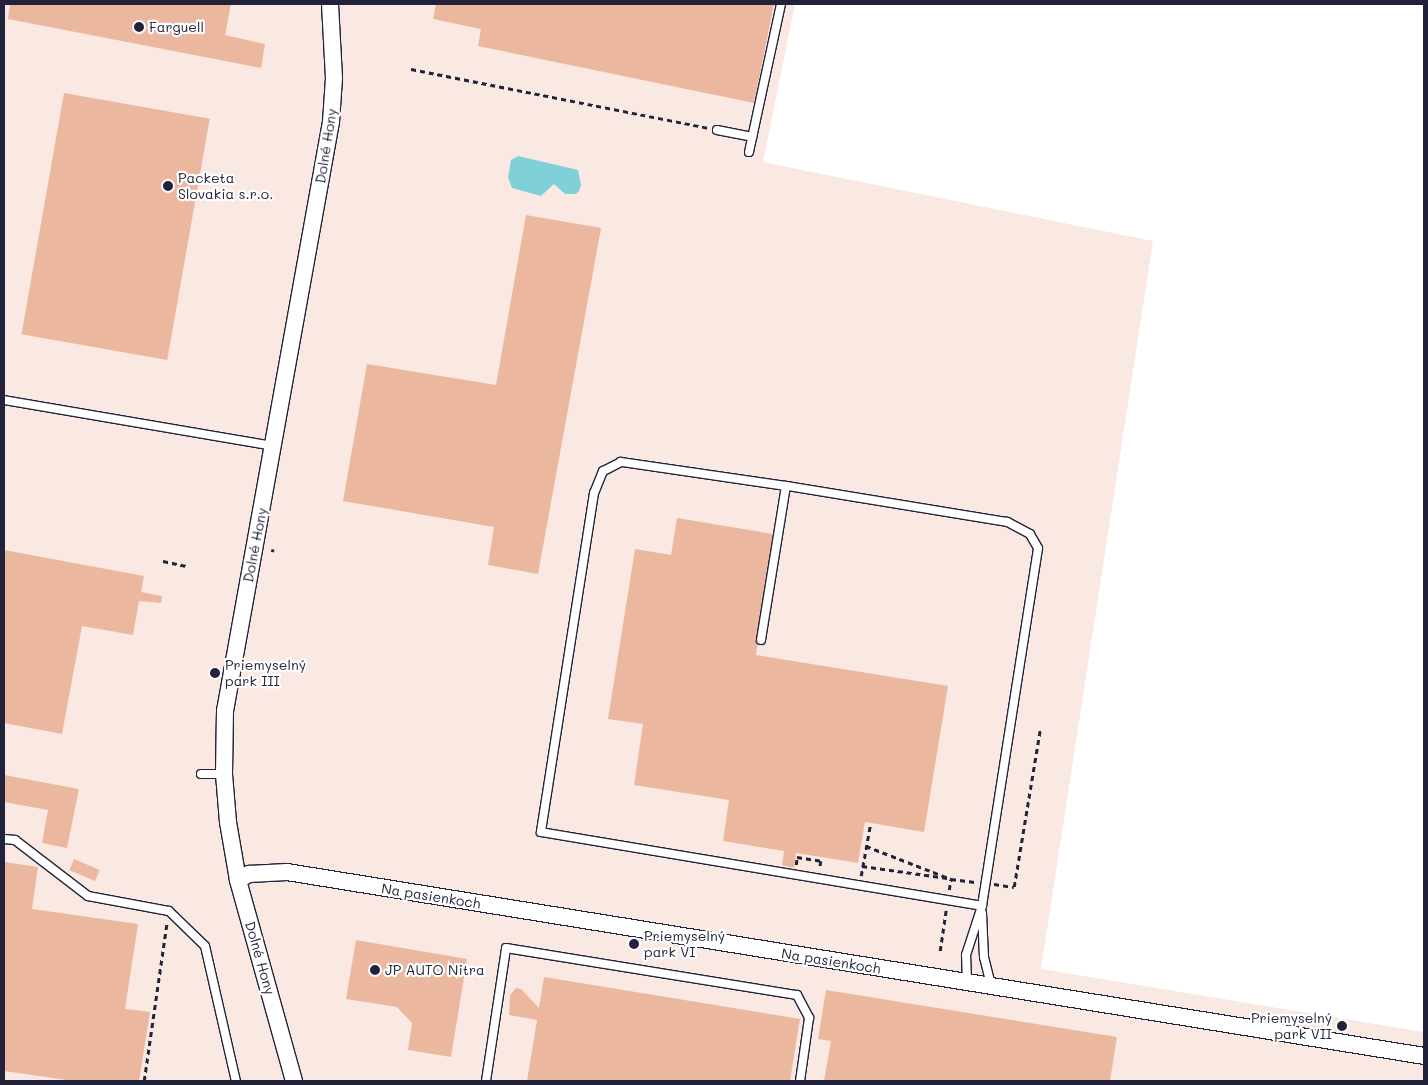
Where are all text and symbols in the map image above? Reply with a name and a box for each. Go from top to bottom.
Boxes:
place label: Farguell [149,19,204,35]
marker: Farguell [133,21,145,33]
street label: Dolné Hony [312,107,340,185]
place label: Packeta Slovakia s.r.o. [178,170,273,202]
marker: Packeta Slovakia s.r.o. [162,180,174,192]
street label: Dolné Hony [240,506,270,584]
place label: Priemyselný park III [225,657,306,690]
marker: Priemyselný park III [209,667,221,679]
street label: Na pasienkoch [380,880,482,912]
street label: Dolné Hony [241,919,279,997]
place label: Priemyselný park VI [644,928,725,960]
marker: Priemyselný park VI [628,938,640,950]
street label: Na pasienkoch [780,945,882,977]
place label: JP AUTO Nitra [385,962,485,978]
marker: JP AUTO Nitra [369,964,381,976]
place label: Priemyselný park VII [1251,1010,1332,1042]
marker: Priemyselný park VII [1336,1020,1348,1032]

